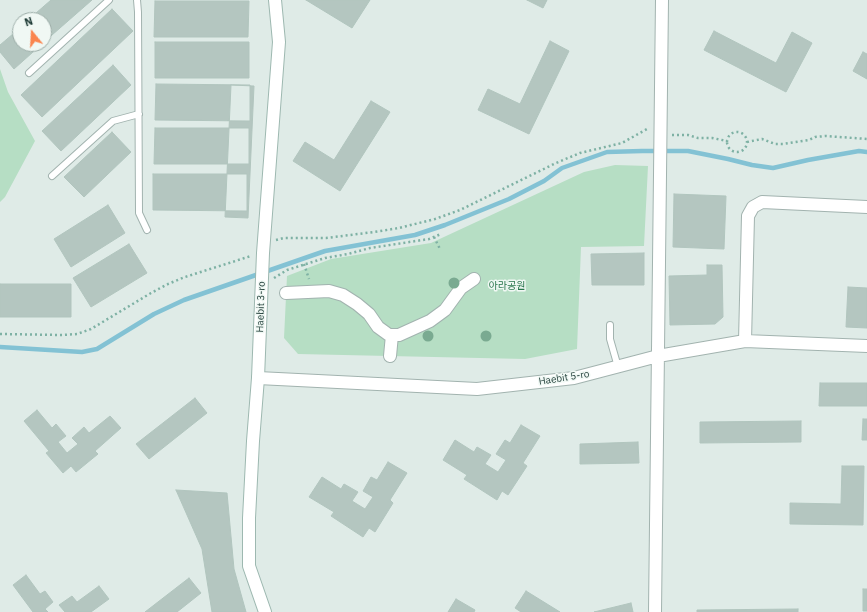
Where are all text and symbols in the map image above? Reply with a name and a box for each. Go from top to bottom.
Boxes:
north arrow [12,12,52,52]
text: N [23,14,35,29]
park label: 아라공원 [489,280,525,292]
street label: Haebit 3-ro [254,281,268,333]
street label: Haebit 5-ro [538,368,590,388]

